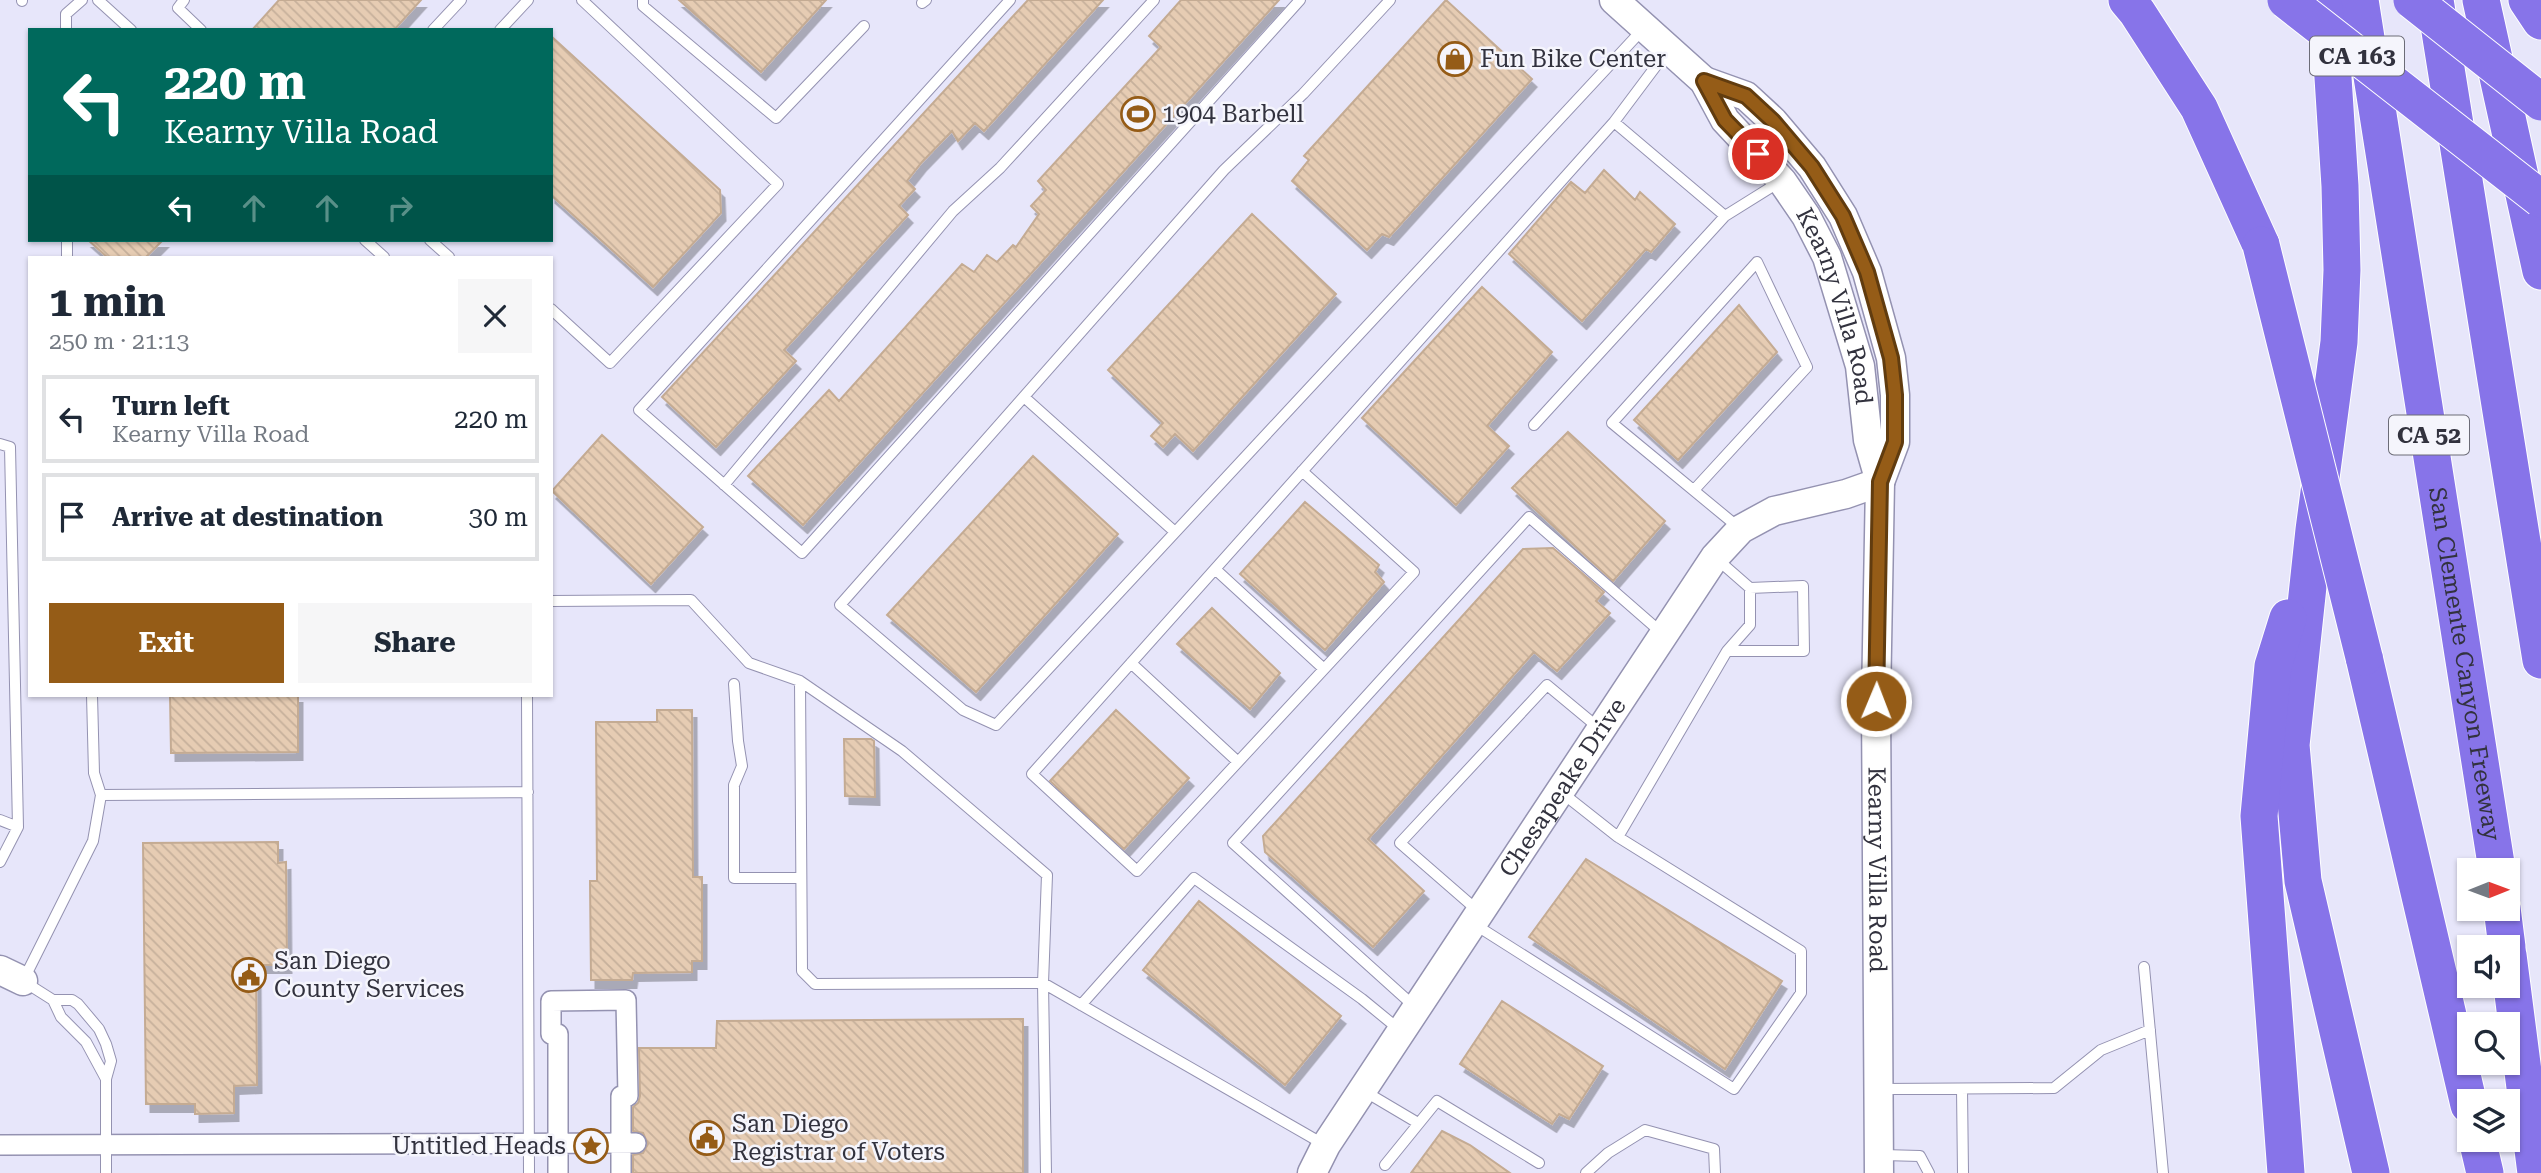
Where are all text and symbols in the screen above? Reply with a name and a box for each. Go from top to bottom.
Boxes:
road number: CA 163 [2310,36,2404,76]
shop icon: Fun Bike Center [1436,40,1474,78]
place label: Fun Bike Center [1480,45,1666,73]
text: 220 m [164,54,306,111]
icon: left [49,56,140,147]
sports icon: 1904 Barbell [1119,95,1157,133]
place label: 1904 Barbell [1162,100,1304,128]
text: Kearny Villa Road [164,113,438,151]
pin [1728,124,1788,184]
icon: arrive [1739,135,1777,173]
icon: left [162,189,200,227]
icon: ahead [235,189,273,227]
icon: ahead [308,189,346,227]
icon: right [381,189,419,227]
street label: Kearny Villa Road [1790,203,1878,406]
text: 1 min [49,277,166,326]
button: close [458,279,532,353]
text: 250 m · 21:13 [49,328,189,355]
text: Turn left [112,391,230,421]
icon: left [53,400,91,438]
text: 220 m [454,404,528,434]
road number: CA 52 [2389,416,2469,454]
text: Kearny Villa Road [112,421,309,448]
street label: San Clemente Canyon Freeway [2423,485,2506,843]
icon: arrive [53,498,91,536]
text: Arrive at destination [112,502,383,532]
text: 30 m [469,502,528,532]
button: Exit [49,603,284,683]
button: Share [298,603,532,683]
position arrow [1839,664,1913,738]
street label: Chesapeake Drive [1493,693,1632,882]
street label: Kearny Villa Road [1862,767,1892,973]
north arrow [2457,858,2520,920]
map controls [2457,858,2520,1152]
button: sound [2457,935,2520,998]
place label: San Diego County Services [274,947,464,1003]
public building icon: San Diego County Services [230,956,268,994]
button: search [2457,1012,2520,1075]
button: layers [2457,1089,2520,1152]
place label: San Diego Registrar of Voters [732,1110,945,1166]
public building icon: San Diego Registrar of Voters [688,1119,726,1157]
place icon: Untitled Heads [572,1127,610,1165]
place label: Untitled Heads [392,1132,566,1160]

